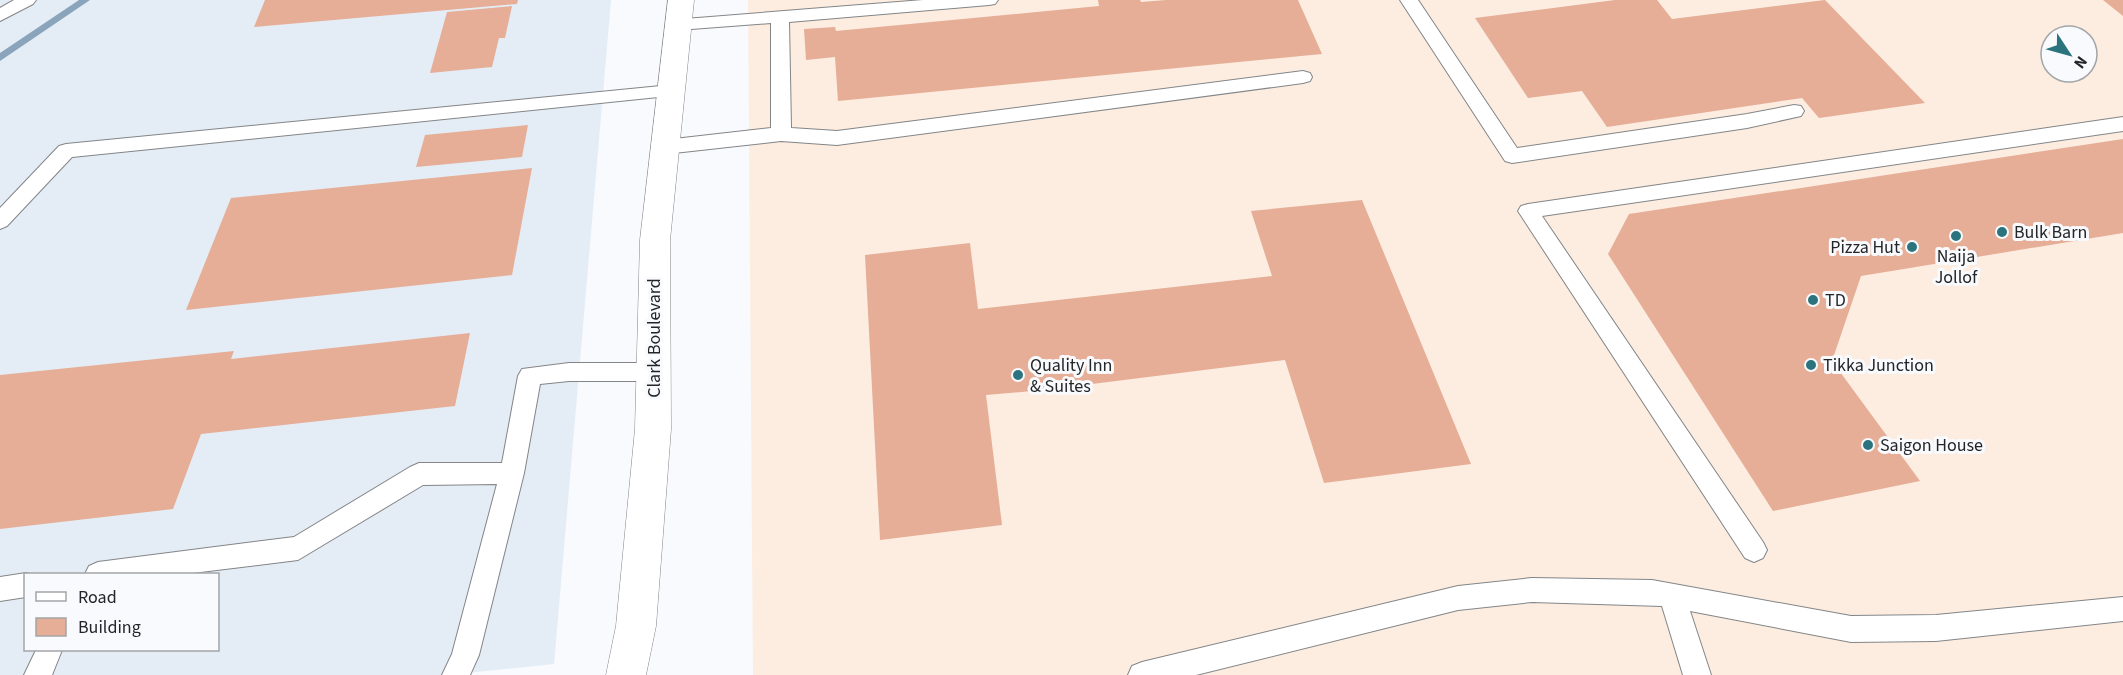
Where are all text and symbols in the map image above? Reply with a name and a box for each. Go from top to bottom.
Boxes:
north arrow [2039,24,2099,84]
text: N [2068,51,2092,73]
place label: Bulk Barn [2014,220,2087,245]
marker: Bulk Barn [1995,225,2009,239]
marker: Naija Jollof [1949,229,1963,243]
place label: Pizza Hut [1830,235,1900,260]
marker: Pizza Hut [1905,240,1919,254]
place label: Naija Jollof [1935,244,1978,290]
street label: Clark Boulevard [642,278,667,398]
place label: TD [1825,288,1846,313]
marker: TD [1806,293,1820,307]
place label: Quality Inn & Suites [1030,353,1112,399]
place label: Tikka Junction [1823,353,1934,378]
marker: Tikka Junction [1804,358,1818,372]
marker: Quality Inn & Suites [1011,368,1025,382]
place label: Saigon House [1880,433,1983,458]
marker: Saigon House [1861,438,1875,452]
legend [24,573,219,651]
text: Road [78,585,117,610]
text: Building [78,615,141,640]

